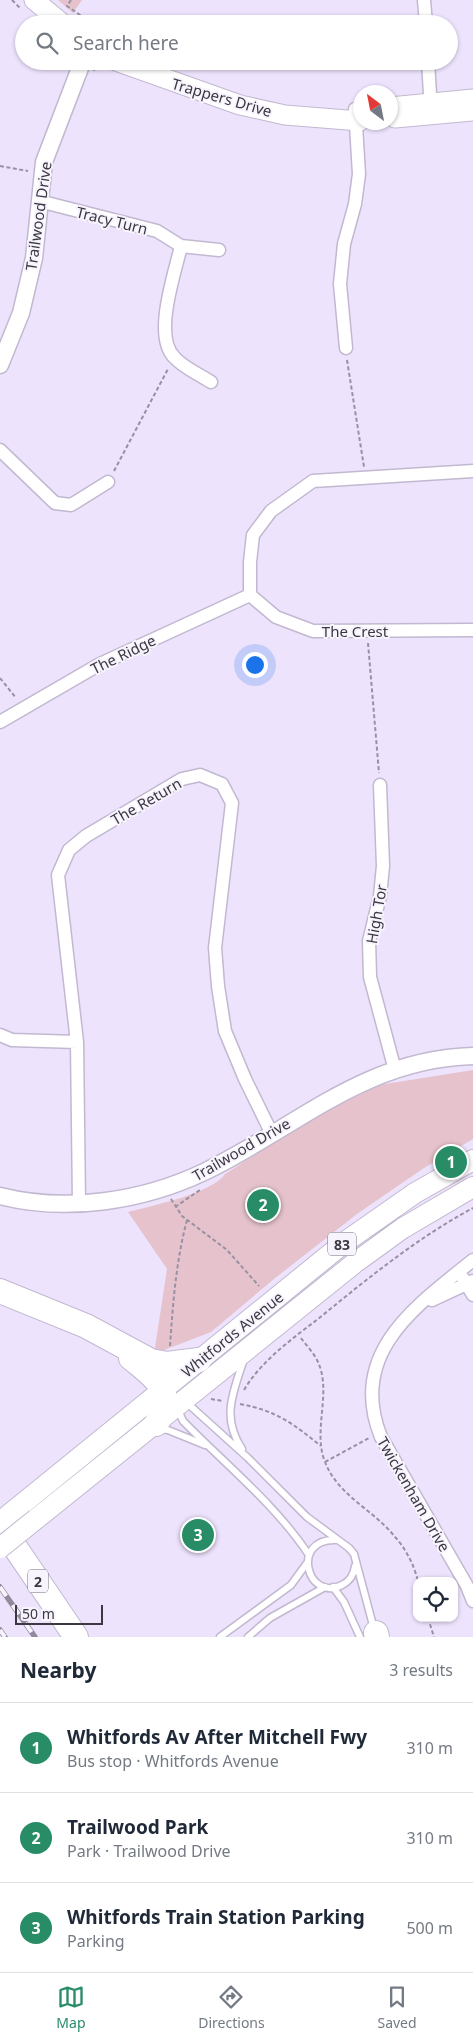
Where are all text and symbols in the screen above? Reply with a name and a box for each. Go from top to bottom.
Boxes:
search box [15,15,458,70]
icon: search [33,29,61,57]
text: Search here [73,30,179,56]
street label: Trappers Drive [170,73,274,121]
north arrow [353,85,398,130]
street label: Trailwood Drive [20,160,56,272]
street label: Tracy Turn [74,201,150,239]
street label: The Crest [322,621,389,641]
street label: The Ridge [87,630,159,678]
your location [242,652,268,678]
street label: The Return [107,773,185,829]
street label: High Tor [361,883,391,945]
street label: Trailwood Drive [188,1113,294,1185]
pin: 1 [435,1143,467,1181]
pin: 2 [247,1186,279,1224]
road number: 83 [328,1232,356,1256]
street label: Whitfords Avenue [177,1287,287,1381]
street label: Twickenham Drive [373,1433,455,1555]
pin: 3 [182,1516,214,1554]
road number: 2 [28,1570,48,1592]
map controls [413,1577,458,1622]
button: locate [413,1577,458,1622]
scale bar [15,1602,102,1625]
text: 50 m [22,1604,55,1623]
text: Nearby [20,1656,96,1684]
text: 3 results [389,1659,453,1681]
text: Whitfords Av After Mitchell Fwy [67,1724,367,1750]
text: 1 [31,1737,41,1759]
text: 310 m [406,1737,453,1759]
text: Bus stop · Whitfords Avenue [67,1750,279,1772]
text: Trailwood Park [67,1814,208,1840]
text: 2 [31,1827,41,1849]
text: 310 m [406,1827,453,1849]
text: Park · Trailwood Drive [67,1840,231,1862]
text: Whitfords Train Station Parking [67,1904,365,1930]
text: 3 [31,1917,41,1939]
text: 500 m [406,1917,453,1939]
text: Parking [67,1930,125,1952]
tab: Map [56,1983,86,2032]
tab: Directions [198,1983,265,2032]
tab: Saved [377,1983,417,2032]

